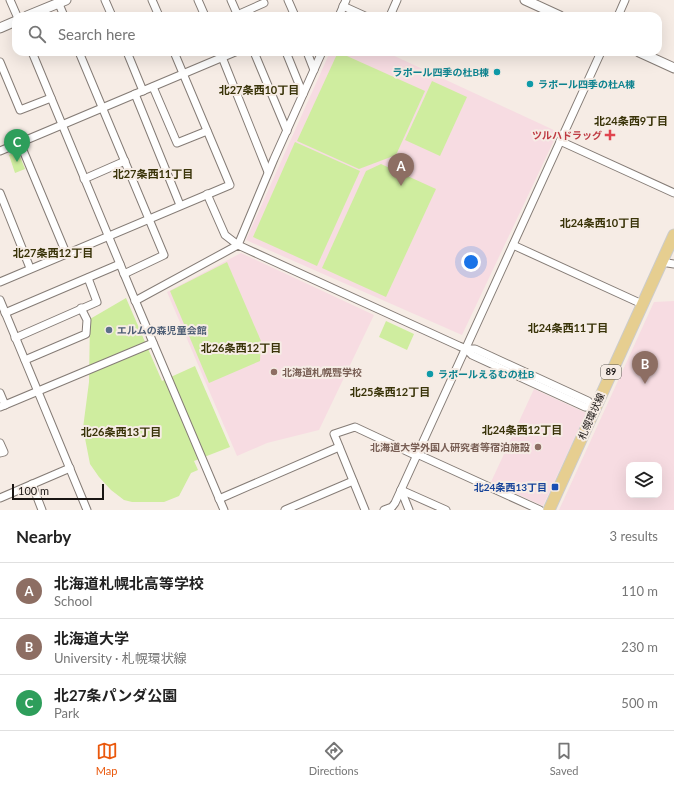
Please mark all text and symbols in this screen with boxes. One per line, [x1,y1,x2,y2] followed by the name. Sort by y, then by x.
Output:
[12,12,662,56] search box
[26,23,48,45] icon: search
[58,25,135,43] text: Search here
[392,66,489,78] place label: ラポール四季の杜B棟
[492,67,502,77] marker: ラポール四季の杜B棟
[538,78,635,90] place label: ラポール四季の杜A棟
[525,79,535,89] marker: ラポール四季の杜A棟
[219,83,299,96] district label: 北27条西10丁目
[594,114,668,127] district label: 北24条西9丁目
[4,129,30,162] pin: C
[532,129,602,141] place label: ツルハドラッグ
[605,130,615,140] marker: ツルハドラッグ
[388,153,414,186] pin: A
[113,167,193,180] district label: 北27条西11丁目
[560,216,640,229] district label: 北24条西10丁目
[13,246,93,259] district label: 北27条西12丁目
[461,252,481,272] your location
[528,321,608,334] district label: 北24条西11丁目
[117,324,207,336] place label: エルムの森児童会館
[104,325,114,335] marker: エルムの森児童会館
[201,341,281,354] district label: 北26条西12丁目
[632,351,658,384] pin: B
[601,365,621,379] road number: 89
[282,366,362,378] place label: 北海道札幌聾学校
[269,367,279,377] marker: 北海道札幌聾学校
[438,368,535,380] place label: ラポールえるむの杜B
[425,369,435,379] marker: ラポールえるむの杜B
[350,385,430,398] district label: 北25条西12丁目
[575,391,607,441] street label: 札幌環状線
[482,423,562,436] district label: 北24条西12丁目
[81,425,161,438] district label: 北26条西13丁目
[370,441,530,453] place label: 北海道大学外国人研究者等宿泊施設
[533,442,543,452] marker: 北海道大学外国人研究者等宿泊施設
[626,462,662,498] map controls
[626,462,662,498] button: layers
[474,481,547,493] place label: 北24条西13丁目
[12,482,104,501] scale bar
[550,482,560,492] marker: 北24条西13丁目
[18,484,49,497] text: 100 m
[16,526,71,547] text: Nearby
[610,528,658,544] text: 3 results
[54,574,204,592] text: 北海道札幌北高等学校
[24,583,34,599] text: A
[621,583,658,599] text: 110 m
[54,593,92,609] text: School
[54,629,129,647] text: 北海道大学
[25,639,33,655] text: B
[621,639,658,655] text: 230 m
[54,650,187,666] text: University · 札幌環状線
[54,686,177,704] text: 北27条パンダ公園
[25,695,33,711] text: C
[621,695,658,711] text: 500 m
[54,705,79,721] text: Park
[96,740,118,777] tab: Map
[309,740,358,777] tab: Directions
[550,740,578,777] tab: Saved

